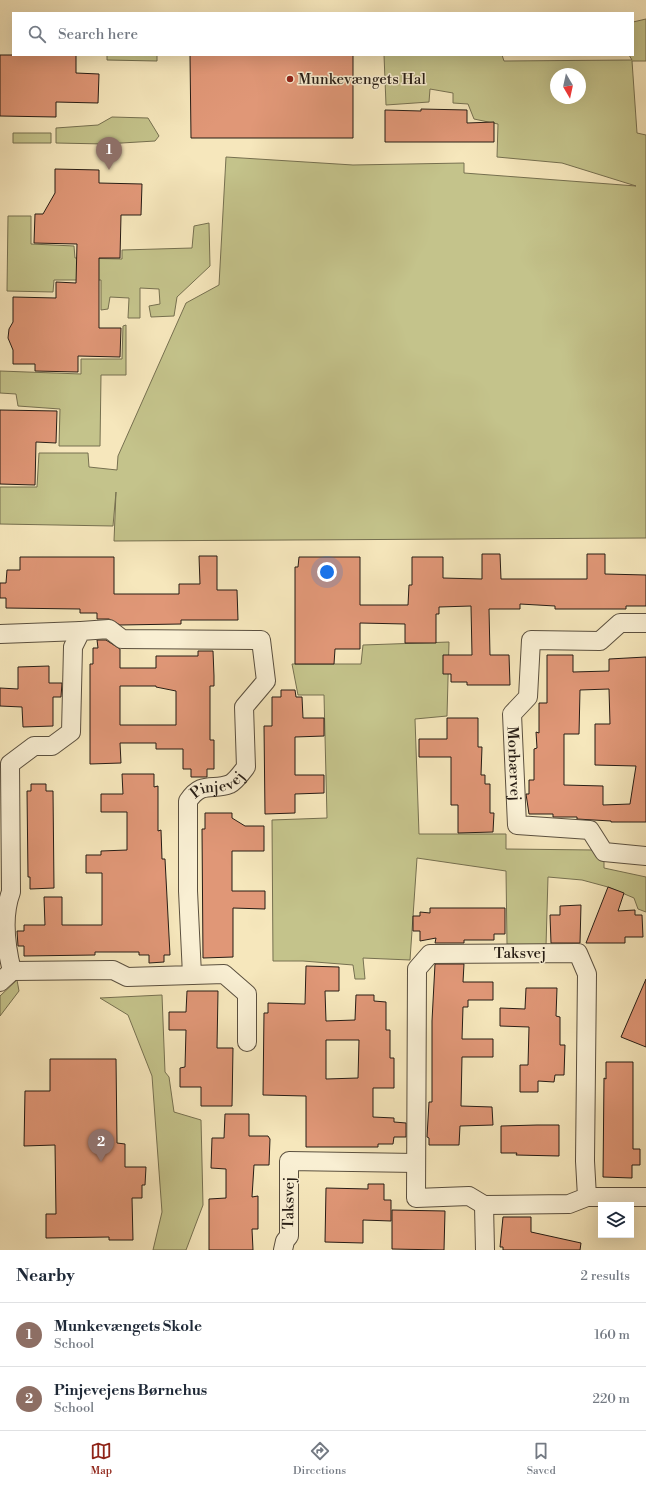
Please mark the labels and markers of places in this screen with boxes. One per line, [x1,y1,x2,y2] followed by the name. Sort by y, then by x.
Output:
[298,70,426,89] place label: Munkevængets Hal
[285,74,295,84] marker: Munkevængets Hal
[96,137,122,170] pin: 1
[88,1129,114,1162] pin: 2

